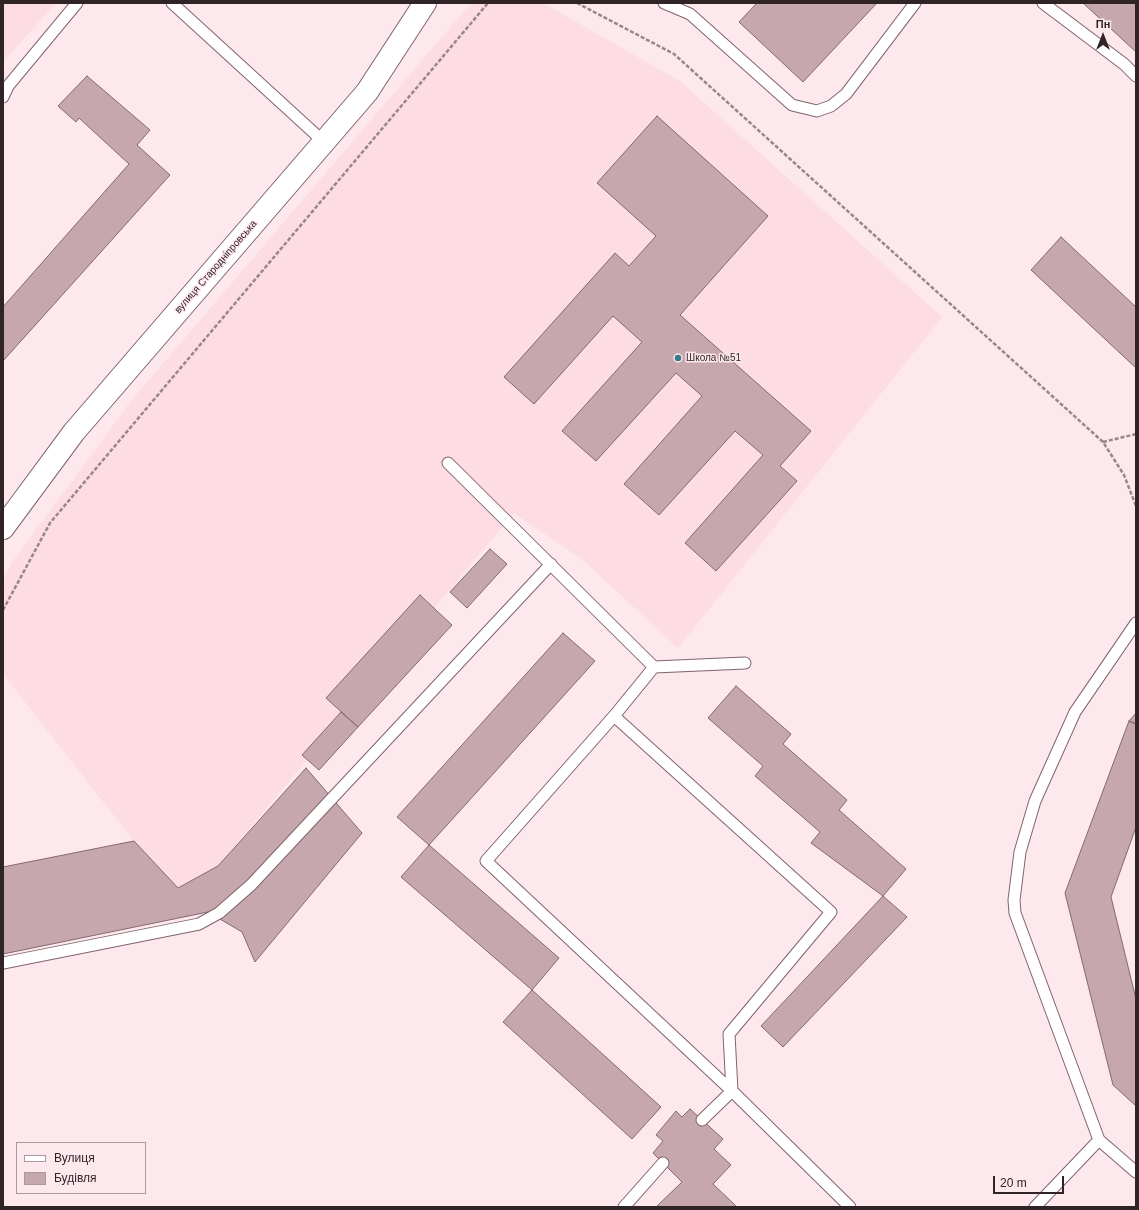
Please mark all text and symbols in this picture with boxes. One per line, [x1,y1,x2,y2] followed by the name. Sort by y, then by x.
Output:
[1083,16,1123,56] north arrow
[1096,18,1110,30] text: Пн
[172,218,260,316] street label: вулиця Стародніпровська
[686,352,741,364] place label: Школа №51
[673,353,683,363] marker: Школа №51
[16,1142,146,1194] legend
[54,1151,95,1165] text: Вулиця
[995,1168,1066,1194] scale bar
[54,1171,96,1185] text: Будівля
[1000,1176,1027,1190] text: 20 m

